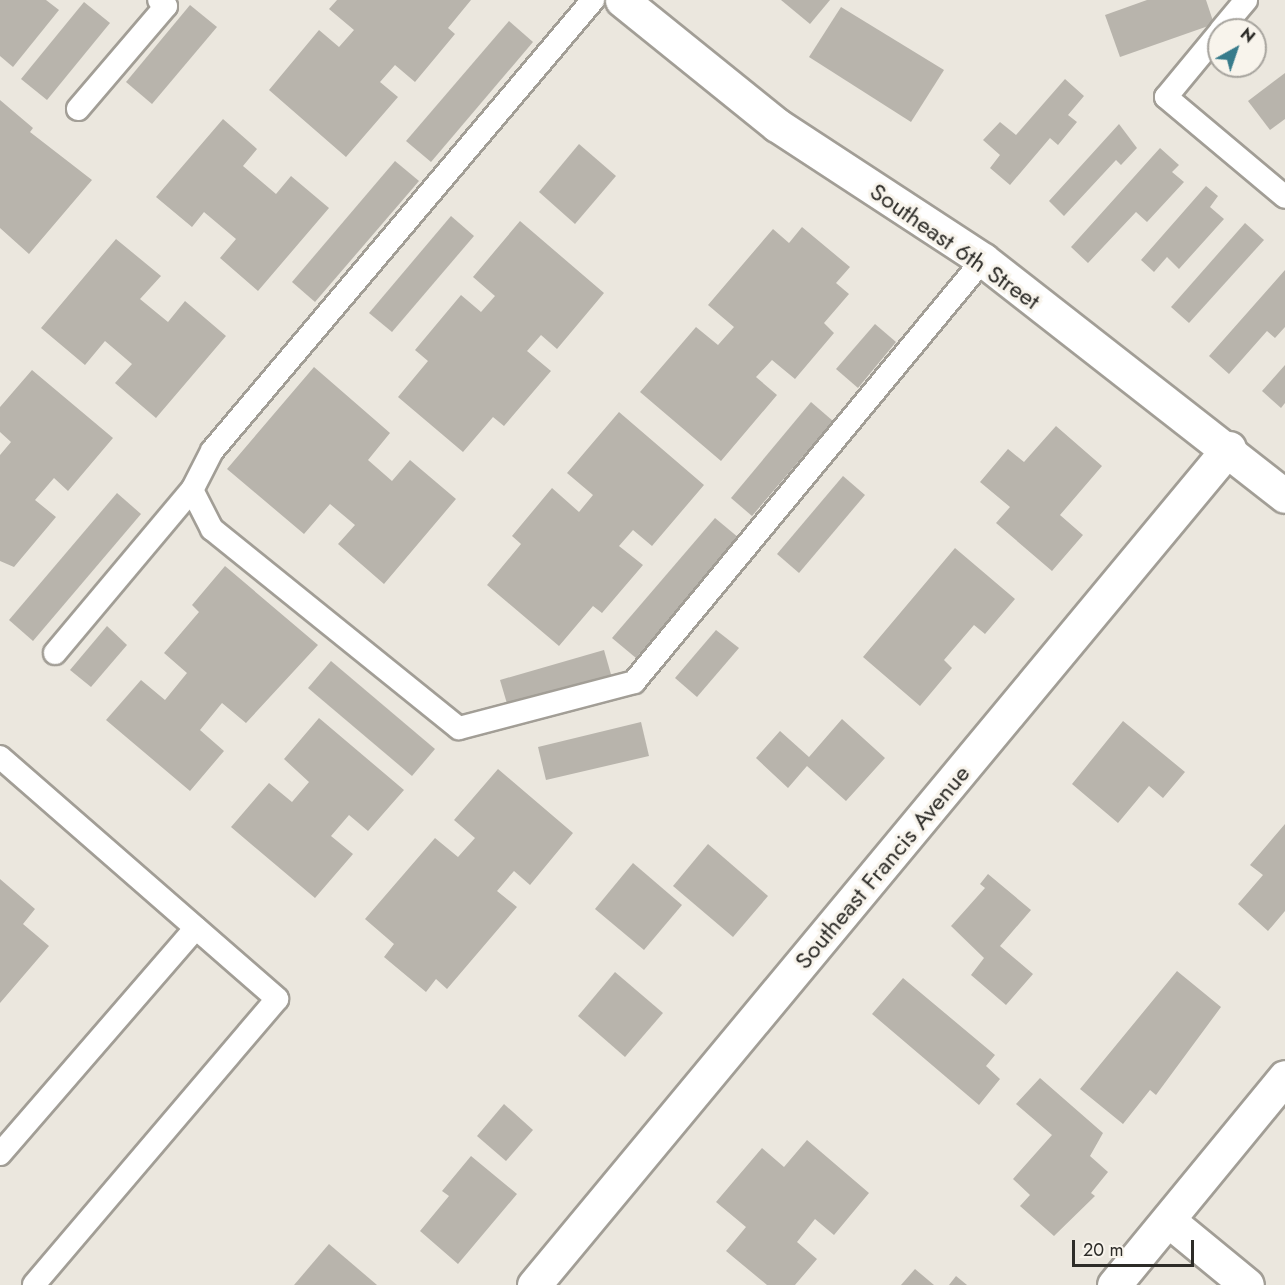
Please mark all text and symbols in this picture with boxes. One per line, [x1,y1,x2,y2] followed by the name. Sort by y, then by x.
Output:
[1207,18,1267,78] north arrow
[1235,22,1260,48] text: N
[865,177,1045,315] street label: Southeast 6th Street
[788,759,976,975] street label: Southeast Francis Avenue
[1075,1228,1196,1266] scale bar
[1083,1237,1123,1263] text: 20 m

